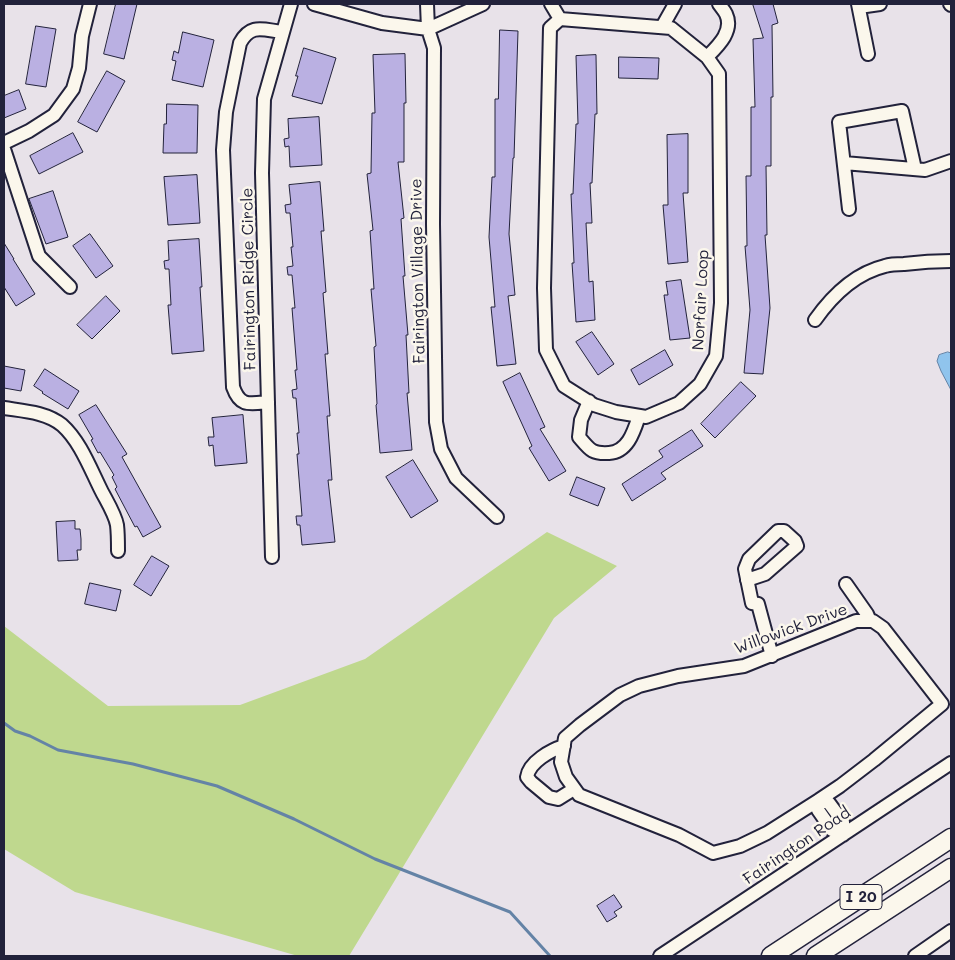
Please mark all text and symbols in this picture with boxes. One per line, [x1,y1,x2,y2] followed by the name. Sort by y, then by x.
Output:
[407,178,429,364] street label: Fairington Village Drive
[238,188,260,370] street label: Fairington Ridge Circle
[689,249,713,351] street label: Norfair Loop
[732,600,850,658] street label: Willowick Drive
[740,803,854,889] street label: Fairington Road
[840,884,882,910] road number: I 20

